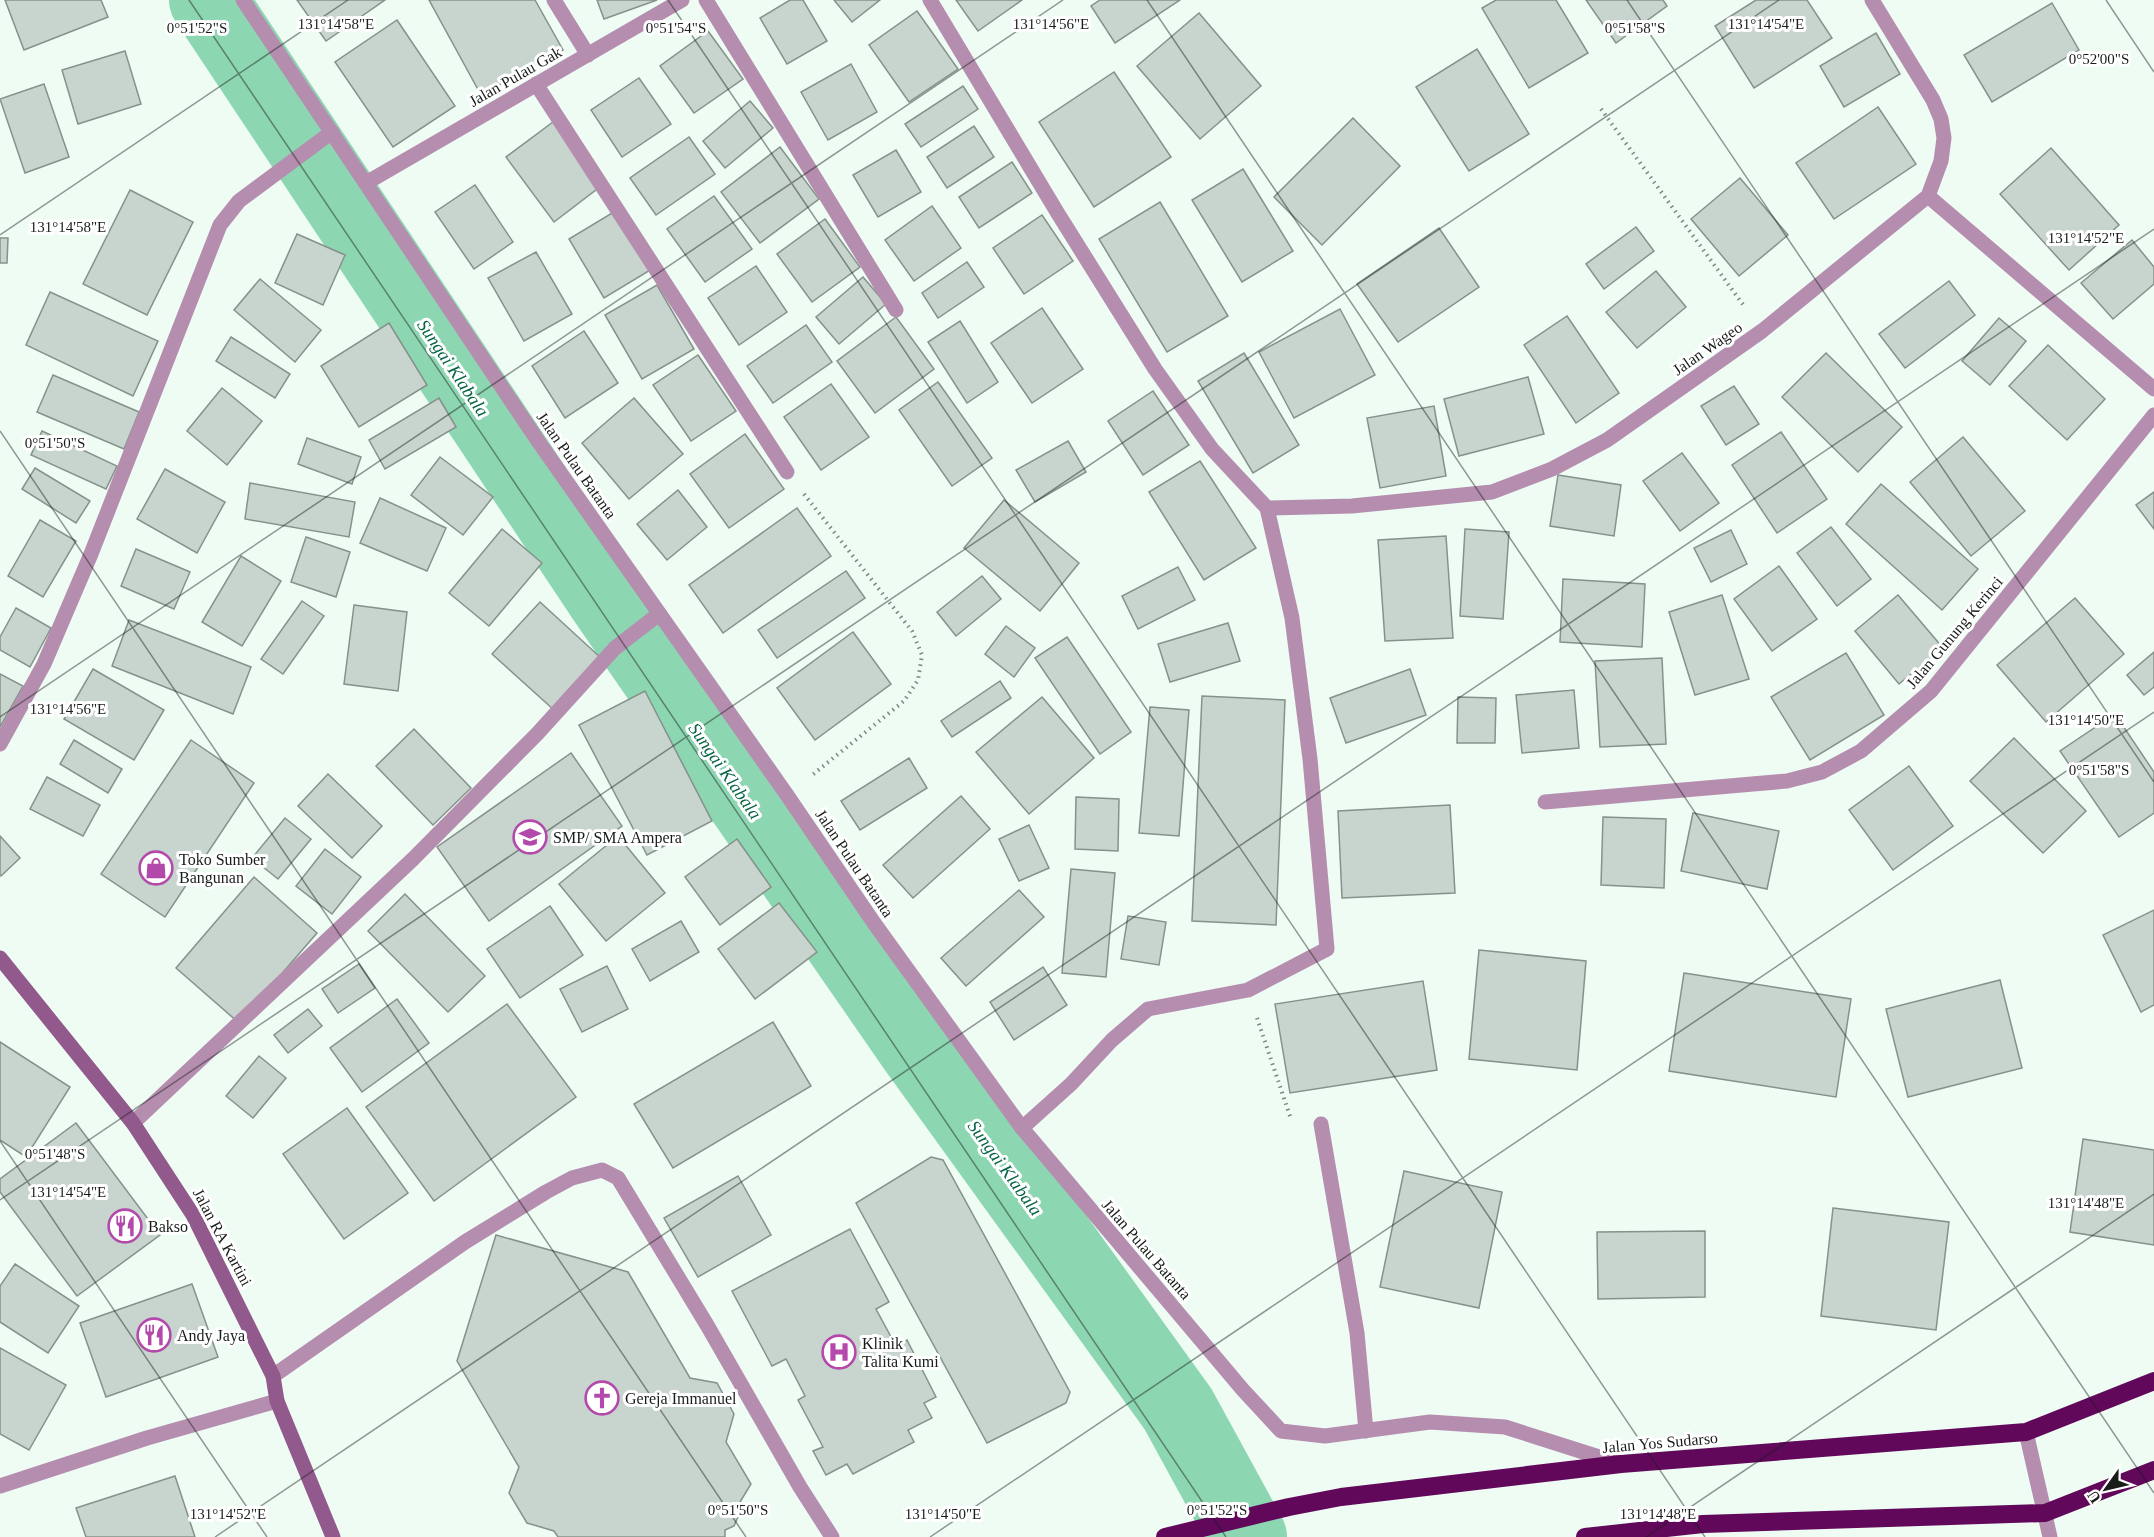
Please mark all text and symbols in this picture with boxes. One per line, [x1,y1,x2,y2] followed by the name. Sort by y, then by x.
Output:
[298,16,374,32] text: 131°14'58"E
[1013,16,1089,32] text: 131°14'56"E
[1728,16,1804,32] text: 131°14'54"E
[167,20,227,36] text: 0°51'52"S
[646,20,706,36] text: 0°51'54"S
[1605,20,1665,36] text: 0°51'58"S
[466,43,565,110] street label: Jalan Pulau Gak
[2069,51,2129,67] text: 0°52'00"S
[30,219,106,235] text: 131°14'58"E
[2048,230,2124,246] text: 131°14'52"E
[413,316,493,420] water label: Sungai Klabala
[1669,318,1746,379] street label: Jalan Wageo
[533,409,620,522] street label: Jalan Pulau Batanta
[25,435,85,451] text: 0°51'50"S
[1903,573,2007,692] street label: Jalan Gunung Kerinci
[30,701,106,717] text: 131°14'56"E
[2048,712,2124,728] text: 131°14'50"E
[685,719,765,823] water label: Sungai Klabala
[2069,762,2129,778] text: 0°51'58"S
[812,806,897,920] street label: Jalan Pulau Batanta
[512,819,548,855] school or university icon: SMP/ SMA Ampera
[553,829,682,847] place label: SMP/ SMA Ampera
[138,850,174,886] shop icon: Toko Sumber Bangunan
[179,851,266,887] place label: Toko Sumber Bangunan
[964,1117,1046,1219] water label: Sungai Klabala
[25,1146,85,1162] text: 0°51'48"S
[30,1184,106,1200] text: 131°14'54"E
[190,1186,256,1289] street label: Jalan RA Kartini
[2048,1195,2124,1211] text: 131°14'48"E
[1099,1196,1194,1303] street label: Jalan Pulau Batanta
[107,1208,143,1244] restaurant icon: Bakso
[148,1218,188,1235] place label: Bakso
[136,1317,172,1353] restaurant icon: Andy Jaya
[177,1327,245,1345] place label: Andy Jaya
[821,1334,857,1370] hospital icon: Klinik Talita Kumi
[862,1335,939,1370] place label: Klinik Talita Kumi
[584,1380,620,1416] church icon: Gereja Immanuel
[625,1390,737,1408] place label: Gereja Immanuel
[1602,1429,1719,1456] street label: Jalan Yos Sudarso
[2076,1459,2136,1519] north arrow
[2083,1487,2104,1507] text: U
[708,1502,768,1518] text: 0°51'50"S
[1187,1502,1247,1518] text: 0°51'52"S
[190,1506,266,1522] text: 131°14'52"E
[905,1506,981,1522] text: 131°14'50"E
[1620,1506,1696,1522] text: 131°14'48"E

